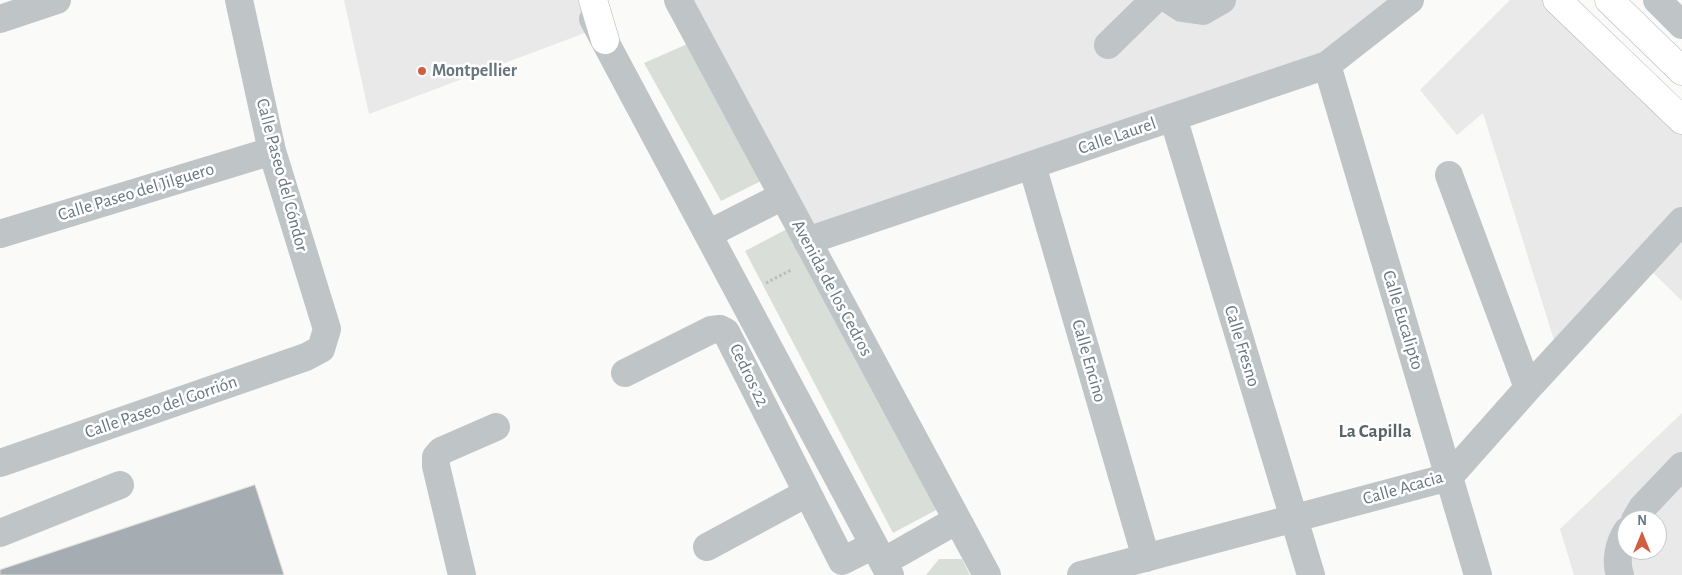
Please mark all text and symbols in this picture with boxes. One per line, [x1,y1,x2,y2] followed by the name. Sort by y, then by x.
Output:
[432,60,517,82] place label: Montpellier
[416,65,428,77] marker: Montpellier
[251,96,313,254] street label: Calle Paseo del Cóndor
[1075,113,1159,159] street label: Calle Laurel
[55,158,217,226] street label: Calle Paseo del Jilguero
[787,216,877,360] street label: Avenida de los Cedros
[1378,268,1428,372] street label: Calle Eucalipto
[1219,303,1265,389] street label: Calle Fresno
[1067,317,1111,405] street label: Calle Encino
[725,340,773,410] street label: Cedros 22
[82,371,240,443] street label: Calle Paseo del Gorrión
[1338,420,1412,442] district label: La Capilla
[1360,466,1446,510] street label: Calle Acacia
[1617,510,1667,560] north arrow
[1637,514,1647,528] text: N

